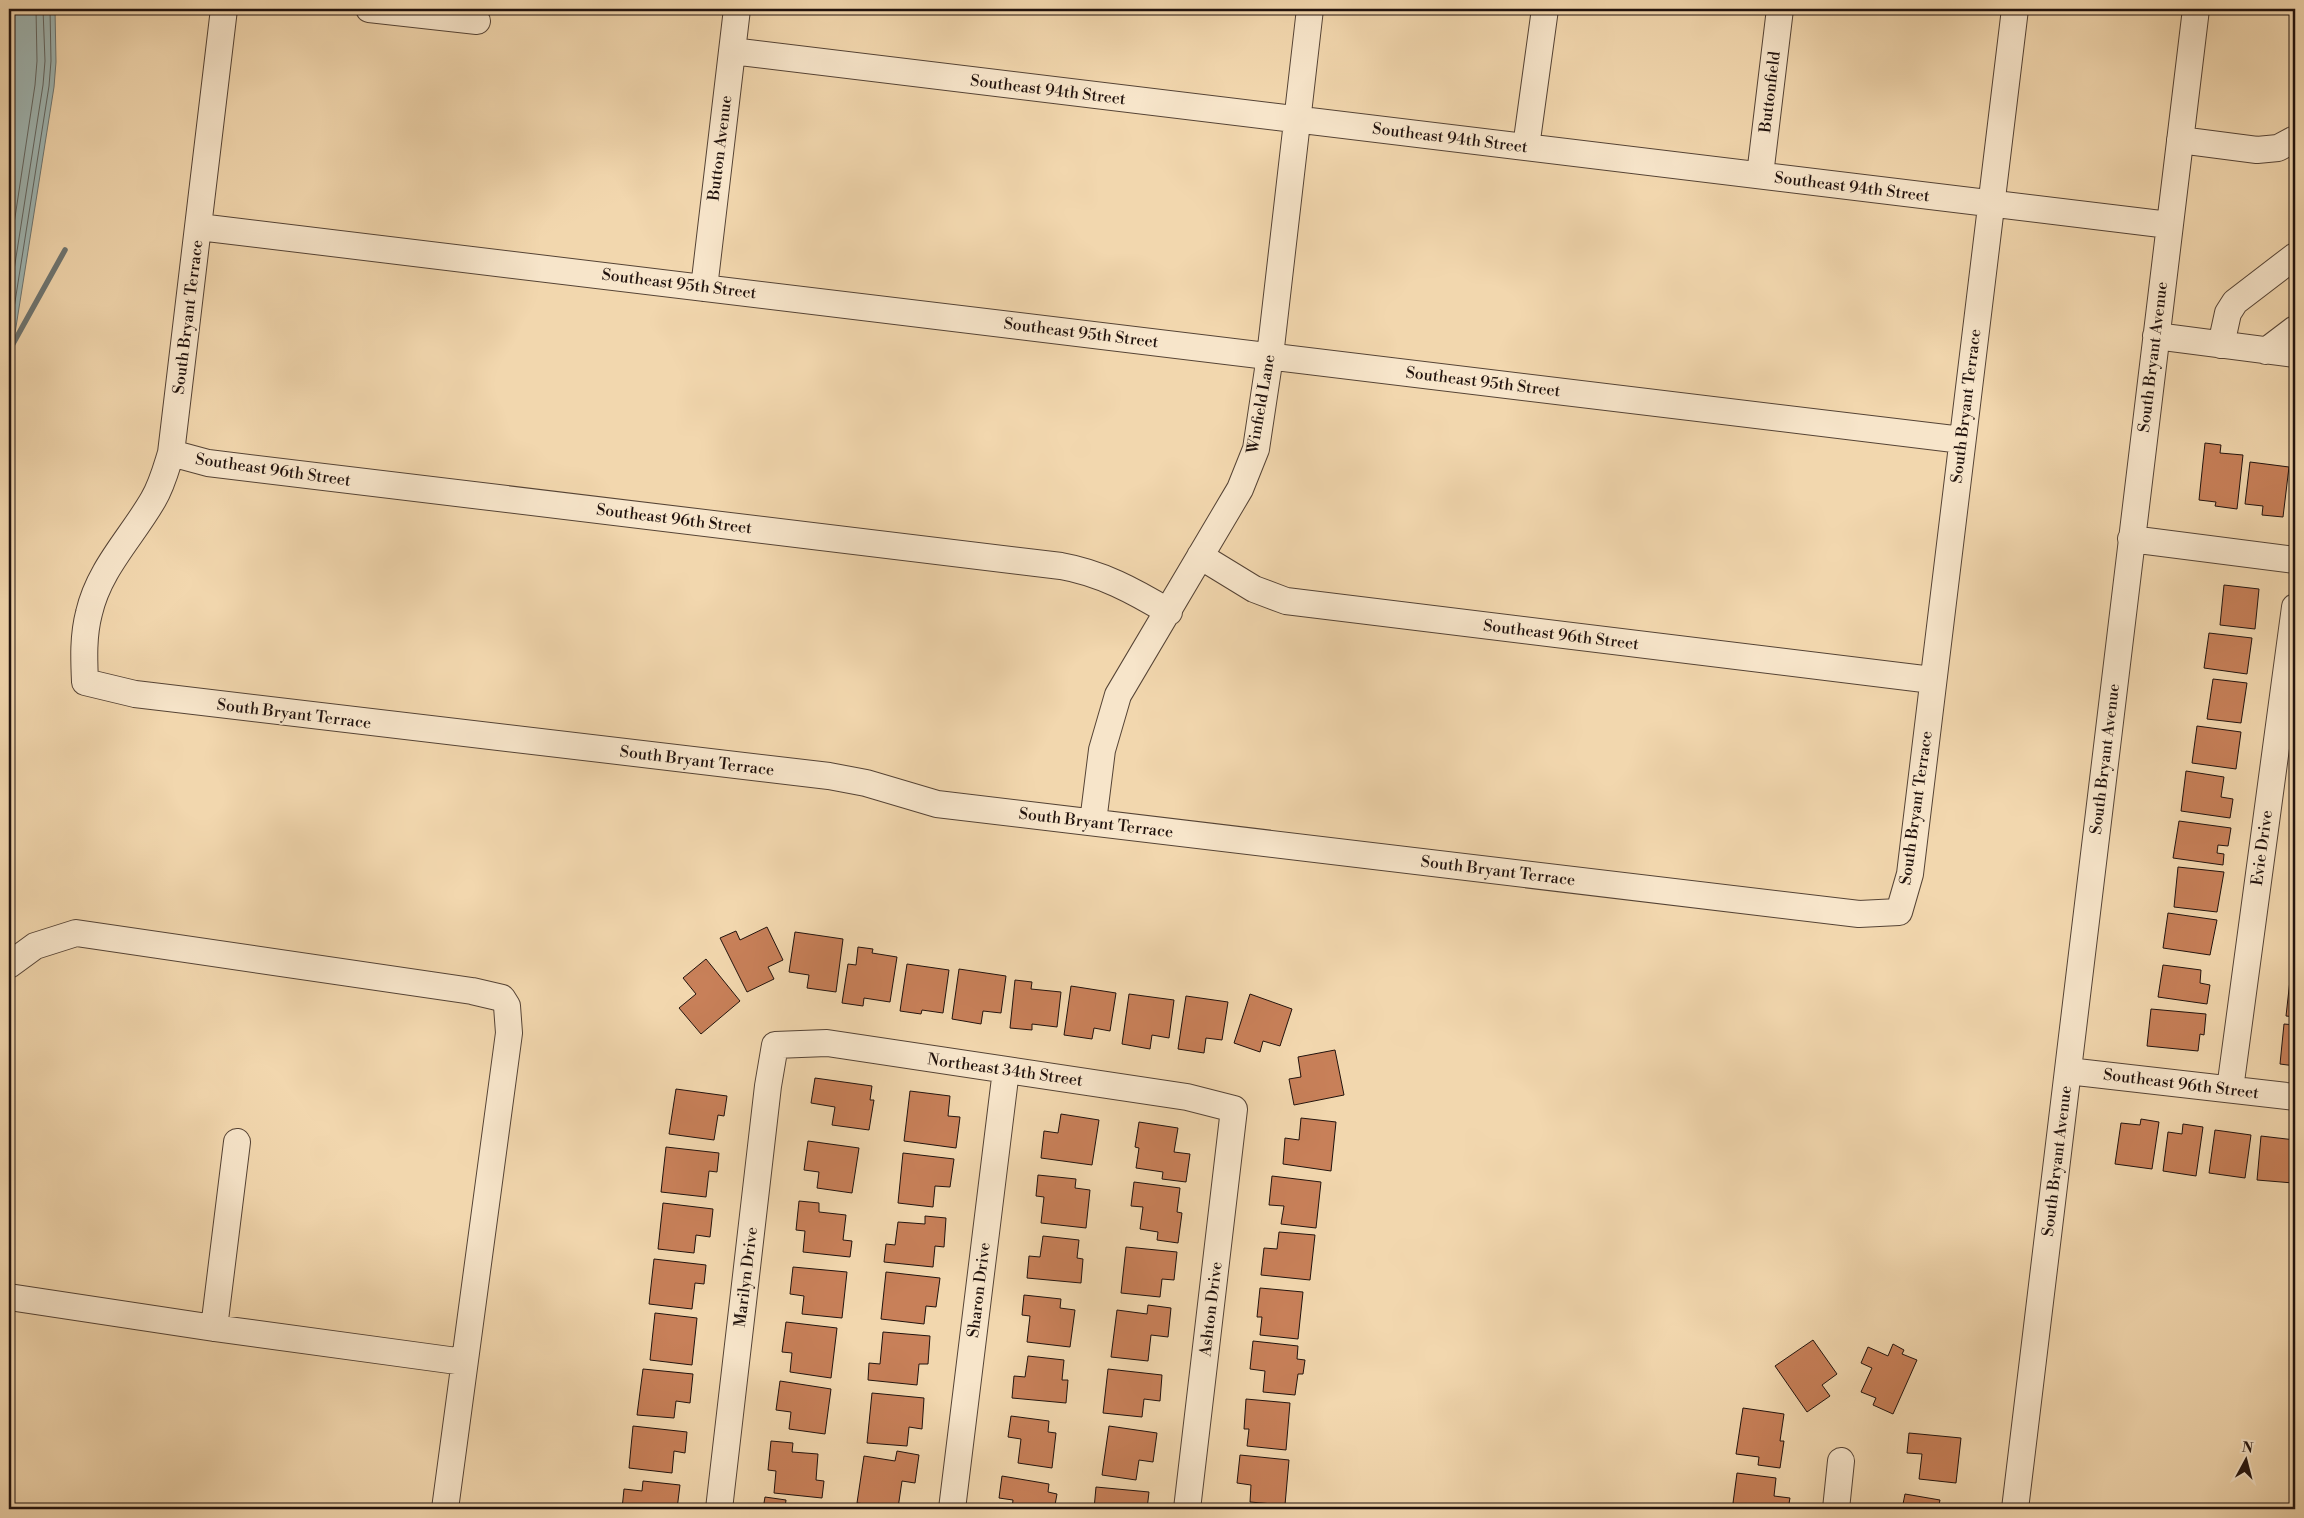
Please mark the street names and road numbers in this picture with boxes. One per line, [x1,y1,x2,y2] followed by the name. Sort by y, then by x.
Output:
[1755,50,1785,135] street label: Buttonfield
[969,71,1127,109] street label: Southeast 94th Street
[703,94,736,203] street label: Button Avenue
[1371,119,1529,157] street label: Southeast 94th Street
[1773,168,1931,206] street label: Southeast 94th Street
[169,239,207,395] street label: South Bryant Terrace
[601,265,758,303] street label: Southeast 95th Street
[2134,280,2172,434] street label: South Bryant Avenue
[1003,314,1160,352] street label: Southeast 95th Street
[1947,328,1985,484] street label: South Bryant Terrace
[1242,353,1280,456] street label: Winfield Lane
[1405,363,1562,401] street label: Southeast 95th Street
[194,449,352,491] street label: Southeast 96th Street
[595,500,753,539] street label: Southeast 96th Street
[1482,616,1640,655] street label: Southeast 96th Street
[2086,682,2124,836] street label: South Bryant Avenue
[216,695,372,733] street label: South Bryant Terrace
[1895,730,1937,886] street label: South Bryant Terrace
[619,742,775,780] street label: South Bryant Terrace
[1018,804,1174,842] street label: South Bryant Terrace
[2247,809,2277,887] street label: Evie Drive
[1420,852,1576,890] street label: South Bryant Terrace
[926,1049,1084,1091] street label: Northeast 34th Street
[2102,1065,2260,1104] street label: Southeast 96th Street
[2038,1084,2076,1238] street label: South Bryant Avenue
[730,1226,762,1328] street label: Marilyn Drive
[963,1241,995,1339] street label: Sharon Drive
[1195,1260,1227,1359] street label: Ashton Drive

